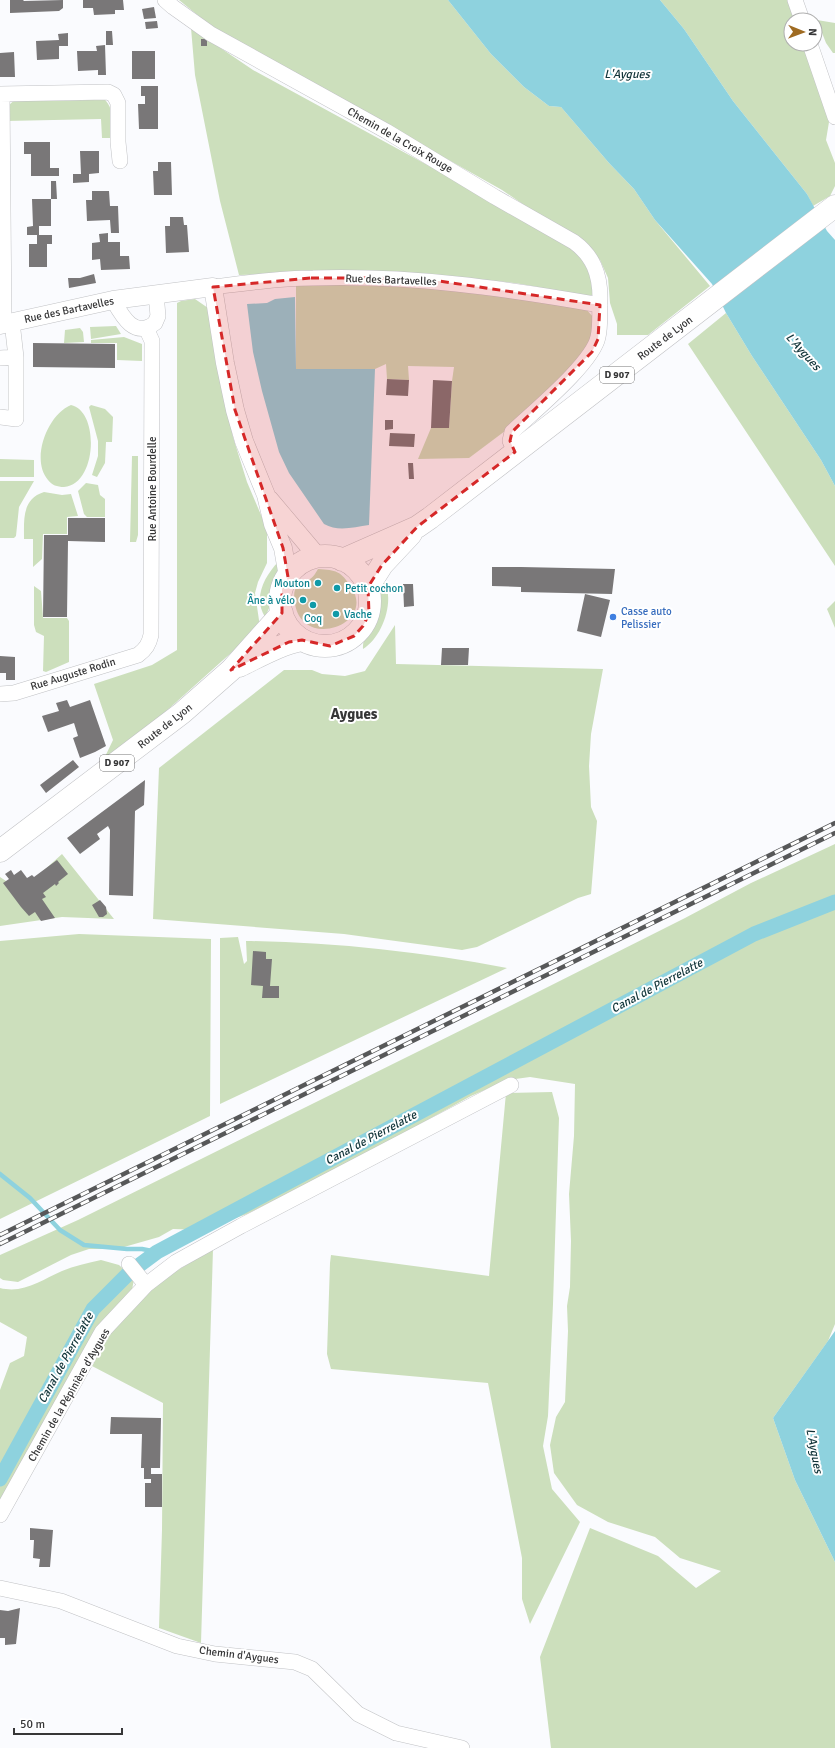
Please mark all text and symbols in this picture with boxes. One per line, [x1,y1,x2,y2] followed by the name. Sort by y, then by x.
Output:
[783,12,823,52] north arrow
[806,28,819,36] text: N
[604,67,651,82] water label: L'Aygues
[345,105,455,175] street label: Chemin de la Croix Rouge
[345,272,437,288] street label: Rue des Bartavelles
[23,294,115,326] street label: Rue des Bartavelles
[635,313,695,363] street label: Route de Lyon
[782,330,825,375] water label: L'Aygues
[600,367,634,383] road number: D 907
[146,437,159,541] street label: Rue Antoine Bourdelle
[274,577,310,590] place label: Mouton
[313,578,323,588] marker: Mouton
[345,582,403,595] place label: Petit cochon
[332,583,342,593] marker: Petit cochon
[247,593,295,607] place label: Âne à vélo
[298,595,308,605] marker: Âne à vélo
[308,600,318,610] marker: Coq
[621,605,672,631] place label: Casse auto Pelissier
[344,608,372,621] place label: Vache
[331,609,341,619] marker: Vache
[304,612,322,625] place label: Coq
[608,612,618,622] marker: Casse auto Pelissier
[29,655,117,693] street label: Rue Auguste Rodin
[135,701,195,751] street label: Route de Lyon
[331,705,378,723] district label: Aygues
[100,755,134,771] road number: D 907
[609,955,706,1016] water label: Canal de Pierrelatte
[323,1107,420,1168] water label: Canal de Pierrelatte
[35,1309,98,1406] water label: Canal de Pierrelatte
[25,1326,113,1464] street label: Chemin de la Pépinière d'Aygues
[802,1427,826,1476] water label: L'Aygues
[198,1644,280,1666] street label: Chemin d'Aygues
[14,1710,122,1736] scale bar
[20,1717,45,1732] text: 50 m

